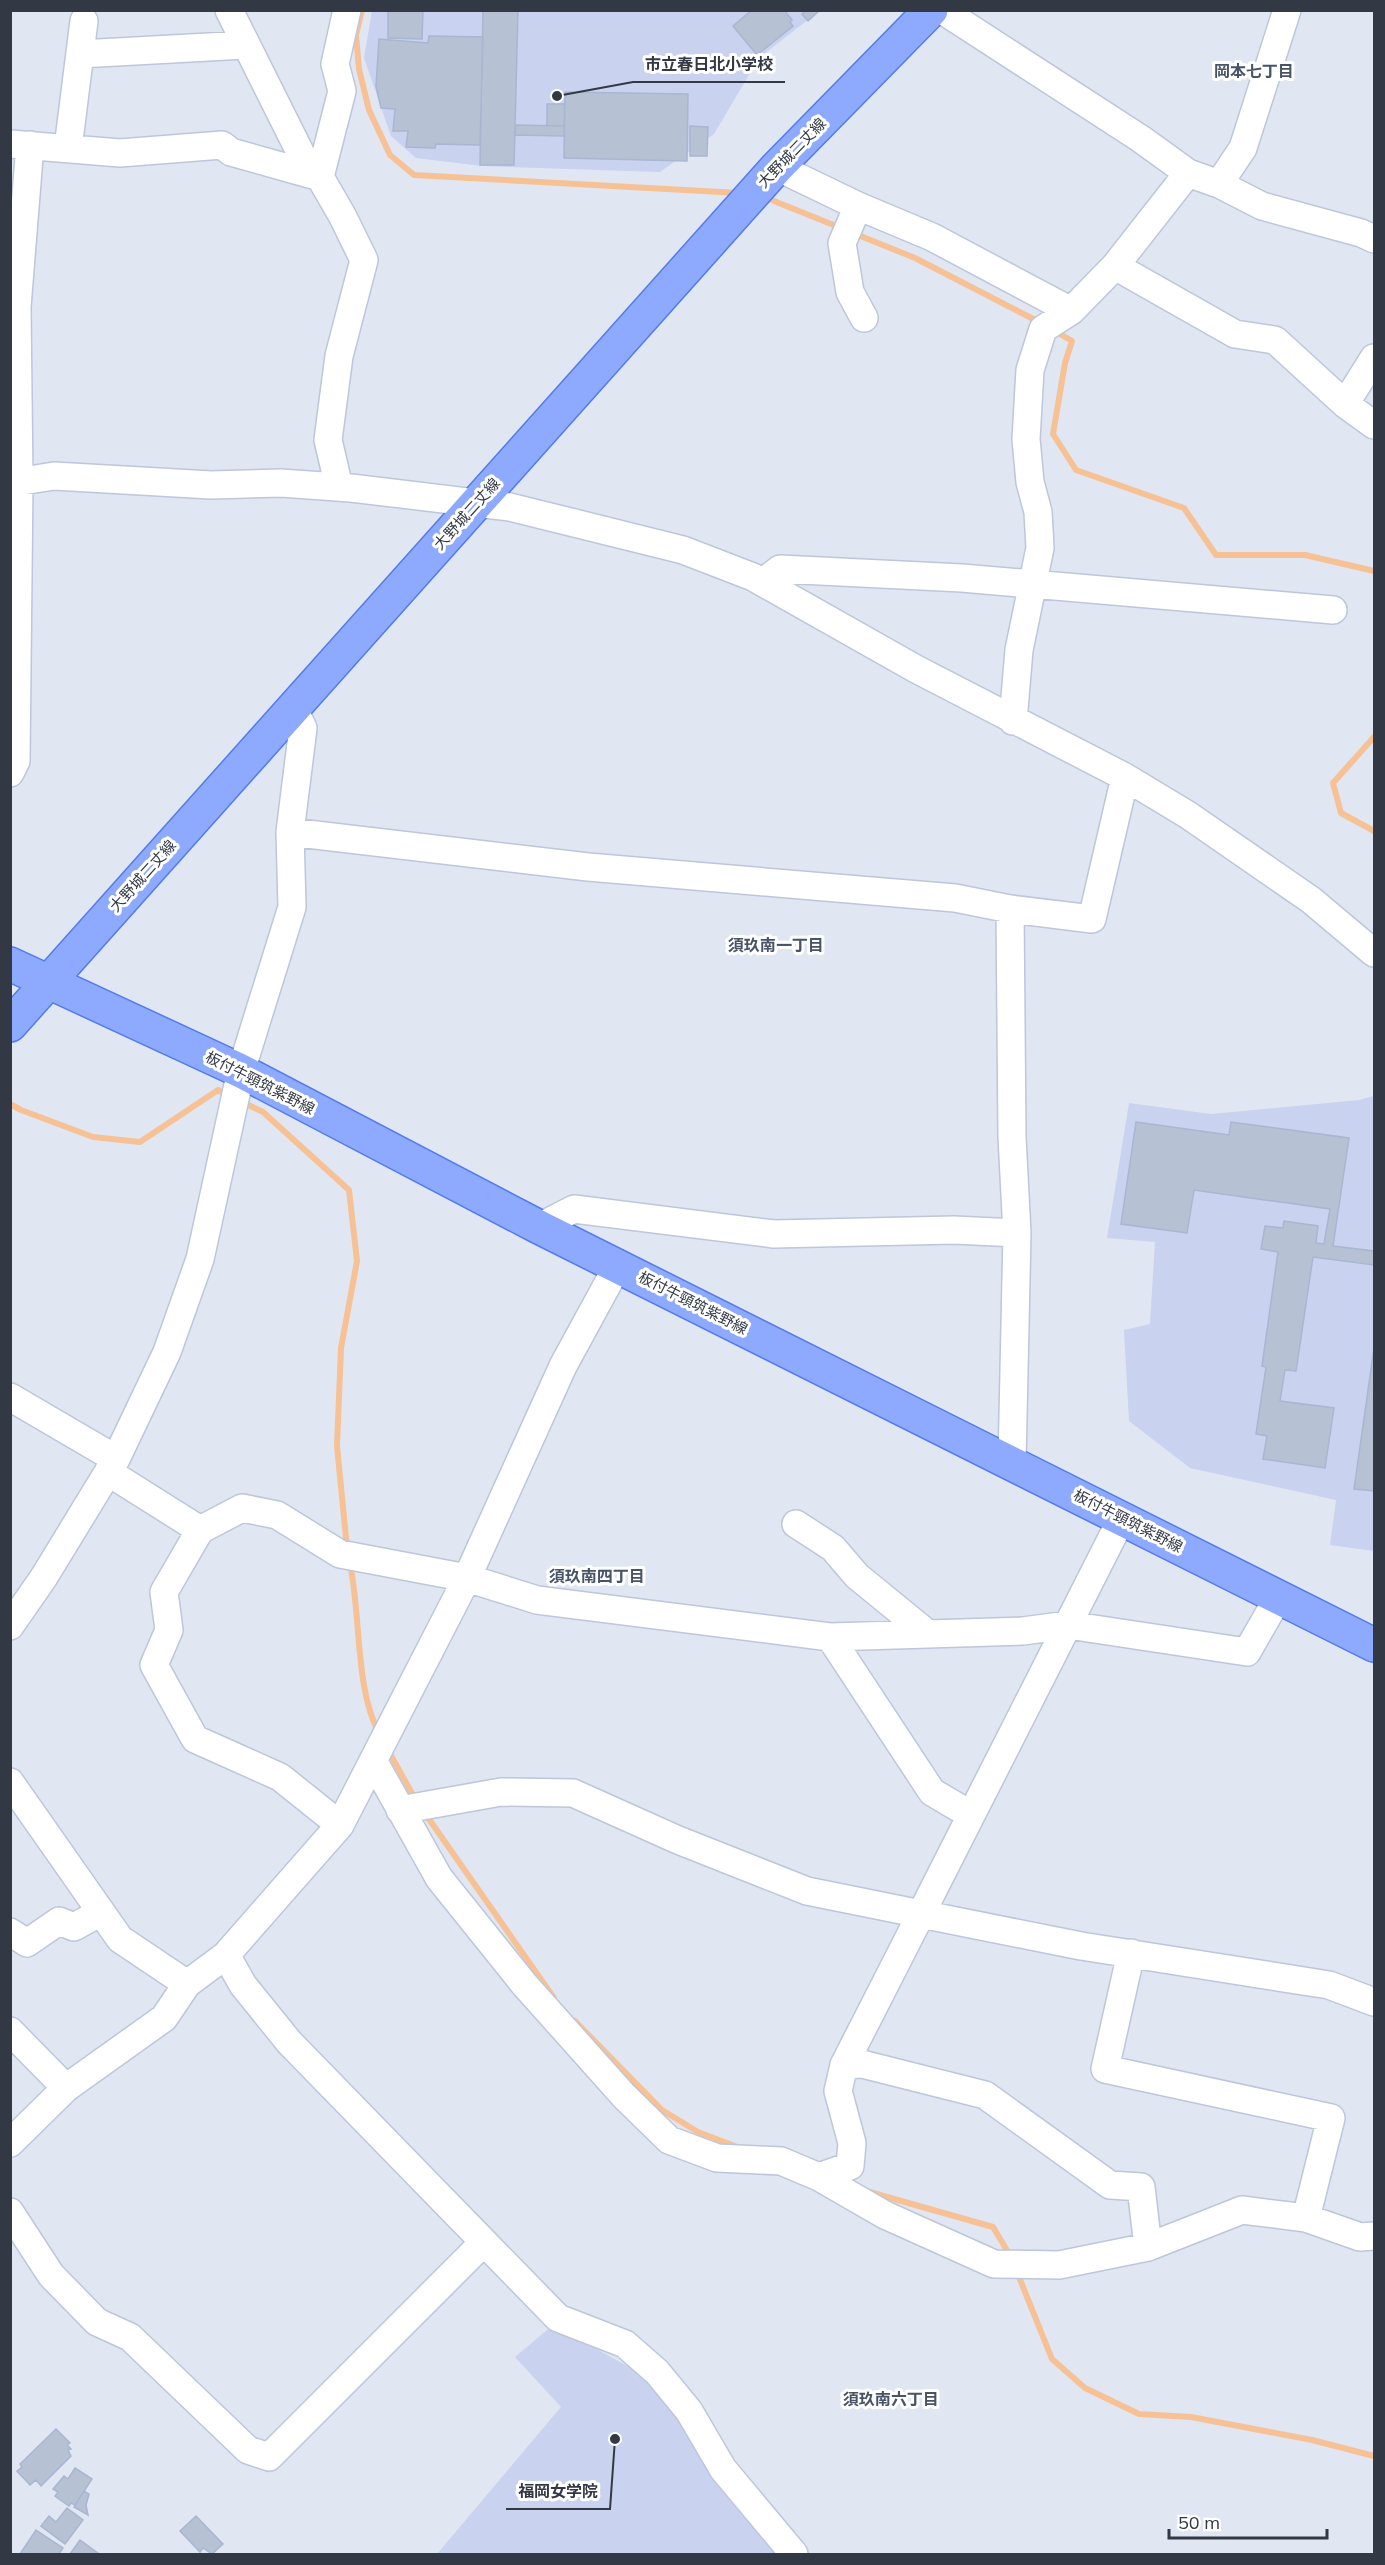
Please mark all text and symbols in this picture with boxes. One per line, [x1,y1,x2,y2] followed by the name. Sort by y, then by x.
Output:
[633,48,785,82] callout: 市立春日北小学校
[645,54,773,74] text: 市立春日北小学校
[1214,61,1294,81] district label: 岡本七丁目
[754,114,830,192] street label: 大野城二丈線
[429,474,504,553] street label: 大野城二丈線
[105,836,180,915] street label: 大野城二丈線
[728,935,824,955] district label: 須玖南一丁目
[202,1047,318,1118] street label: 板付牛頸筑紫野線
[635,1267,751,1338] street label: 板付牛頸筑紫野線
[1070,1485,1186,1556] street label: 板付牛頸筑紫野線
[549,1566,645,1586] district label: 須玖南四丁目
[843,2389,939,2409] district label: 須玖南六丁目
[506,2475,610,2509] callout: 福岡女学院
[518,2481,598,2501] text: 福岡女学院
[1169,2502,1326,2540] scale bar
[1178,2511,1220,2534] text: 50 m

